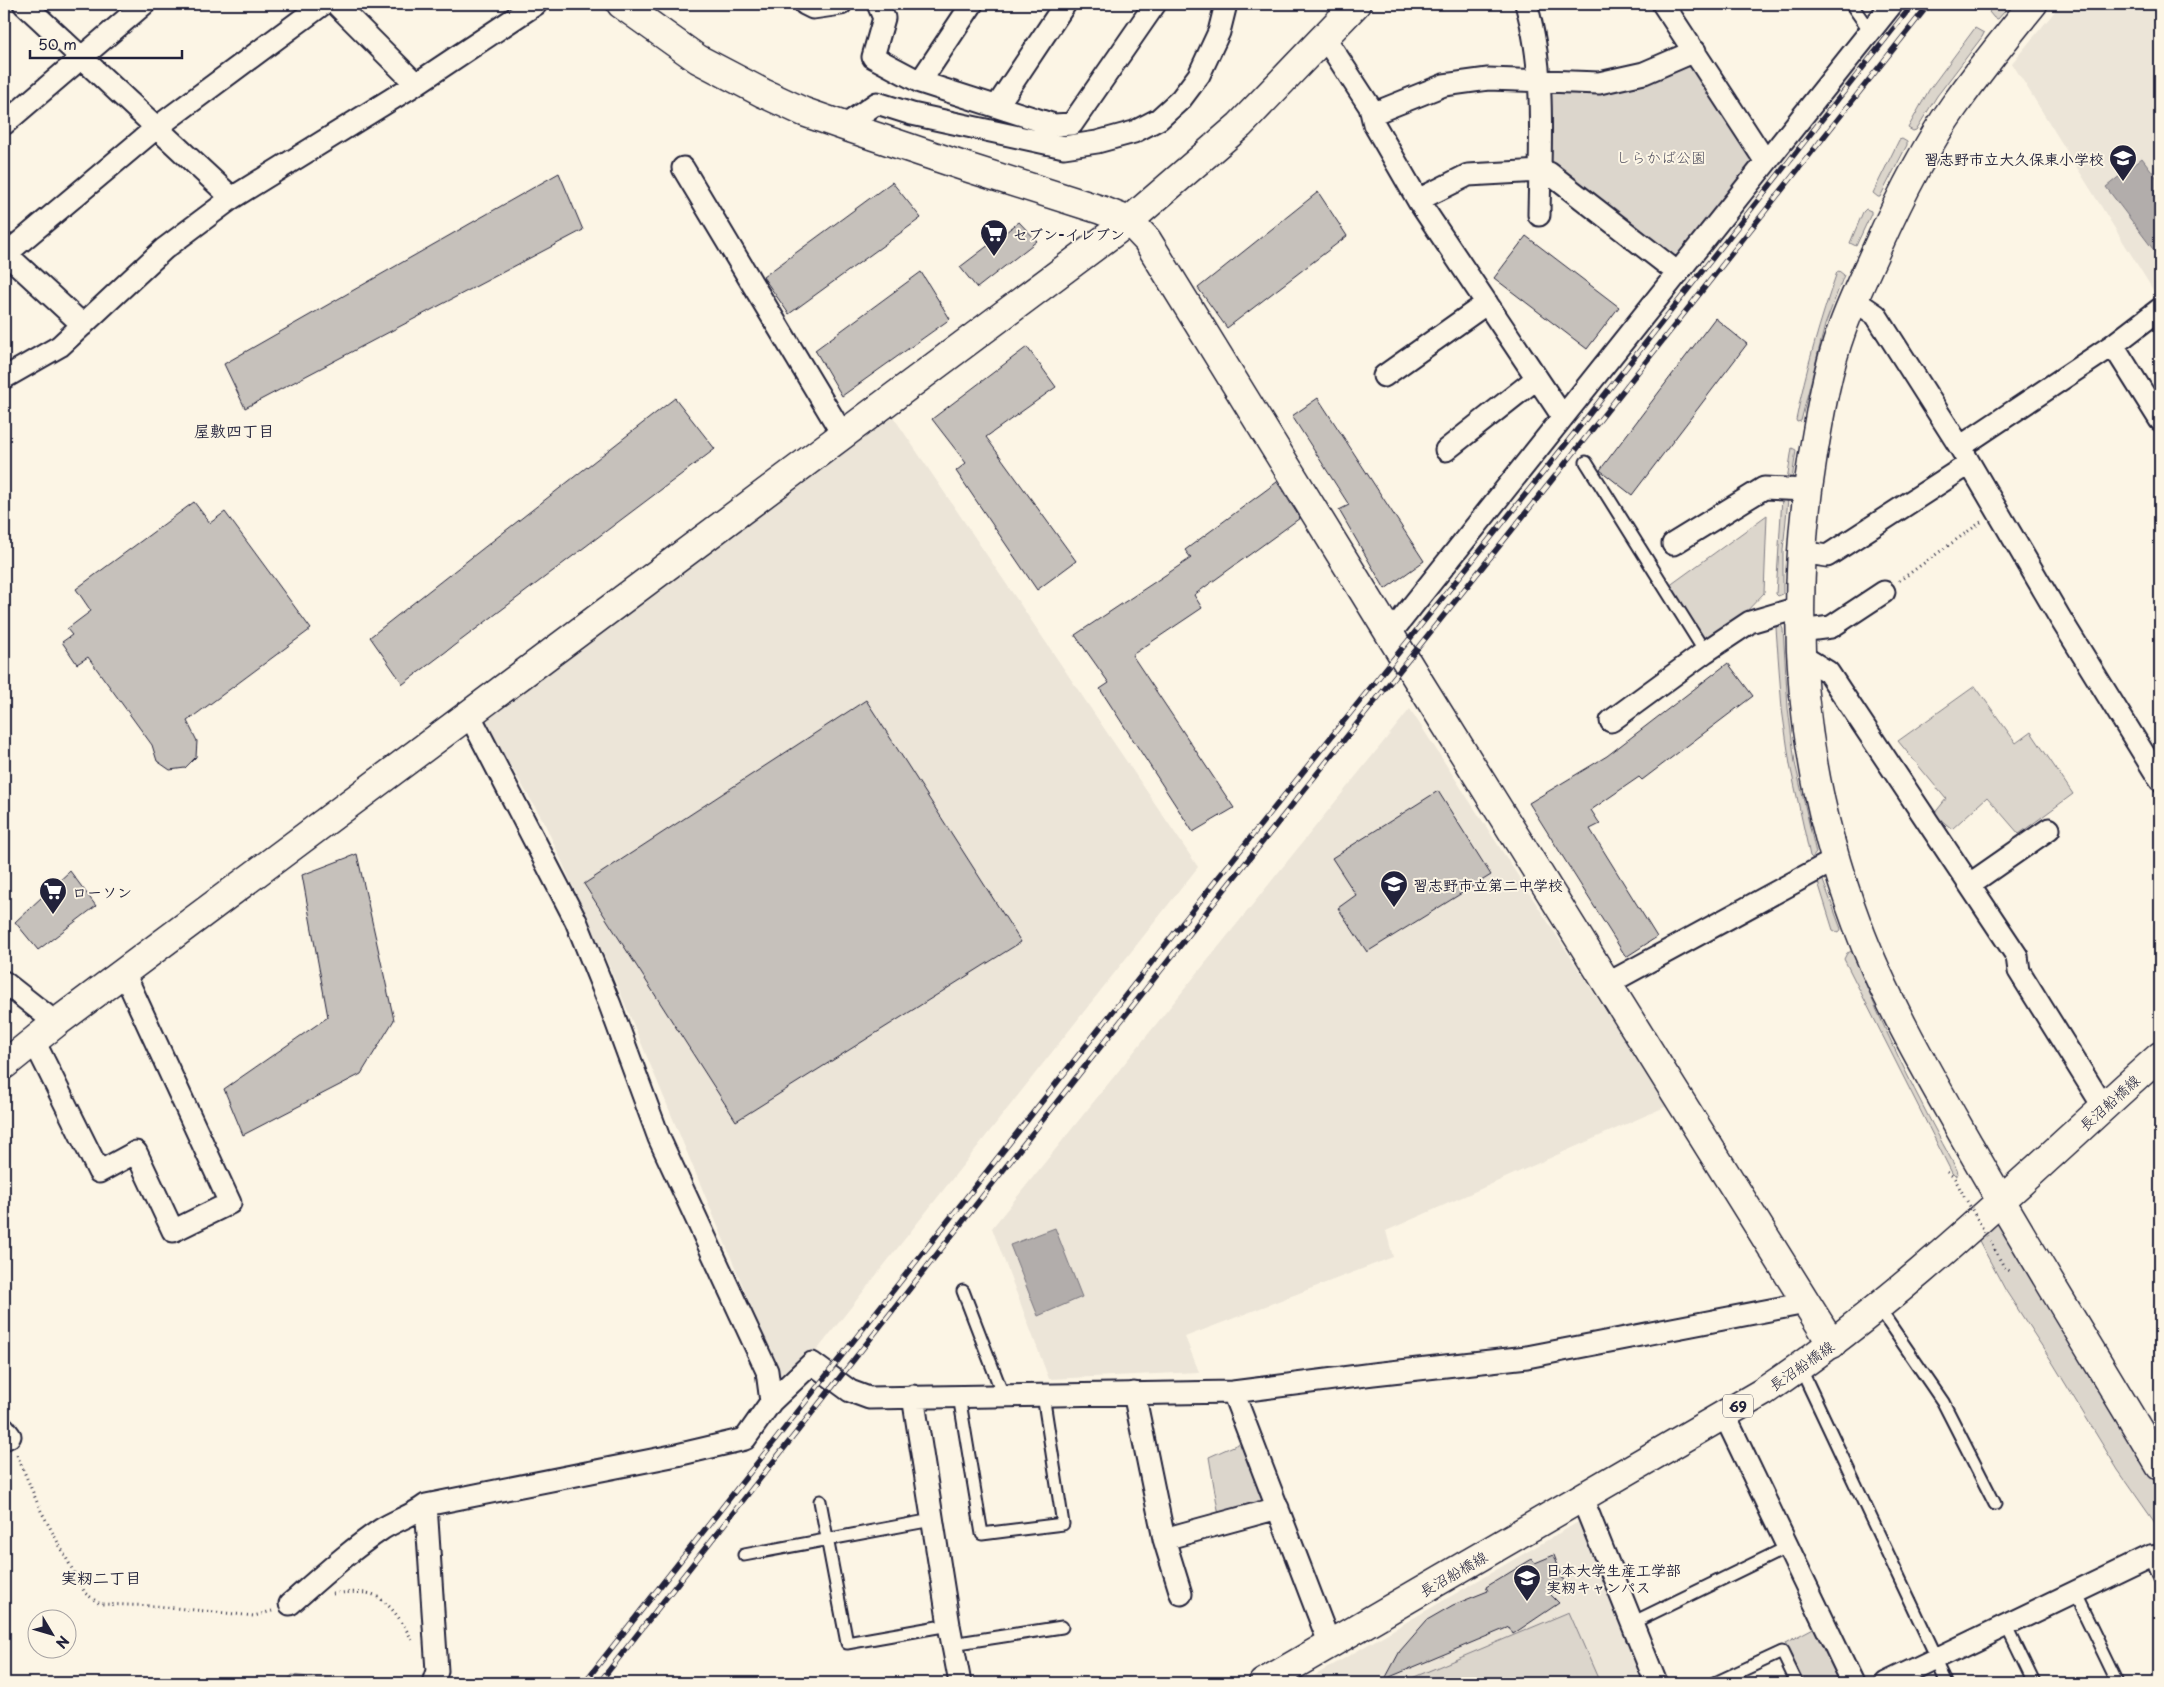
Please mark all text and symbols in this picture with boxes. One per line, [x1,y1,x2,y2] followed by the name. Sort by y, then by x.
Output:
[30,28,182,60] scale bar
[38,32,77,55] text: 50 m
[2108,143,2138,182] school or university icon: 習志野市立大久保東小学校
[1616,145,1706,168] park label: しらかば公園
[1924,147,2104,170] place label: 習志野市立大久保東小学校
[979,218,1009,257] supermarket icon: セブン-イレブン
[1013,222,1125,245] place label: セブン-イレブン
[194,418,274,442] district label: 屋敷四丁目
[1379,869,1409,908] school or university icon: 習志野市立第二中学校
[1413,873,1563,896] place label: 習志野市立第二中学校
[38,876,68,915] supermarket icon: ローソン
[72,880,132,903] place label: ローソン
[2073,1068,2145,1136] street label: 長沼船橋線
[1764,1334,1838,1396] street label: 長沼船橋線
[1723,1394,1753,1418] road number: 69
[1415,1544,1491,1602] street label: 長沼船橋線
[1546,1558,1681,1598] place label: 日本大学生産工学部 実籾キャンパス
[1512,1563,1542,1602] school or university icon: 日本大学生産工学部 実籾キャンパス
[61,1565,141,1589] district label: 実籾二丁目
[28,1610,78,1660] north arrow
[51,1631,74,1653] text: N

